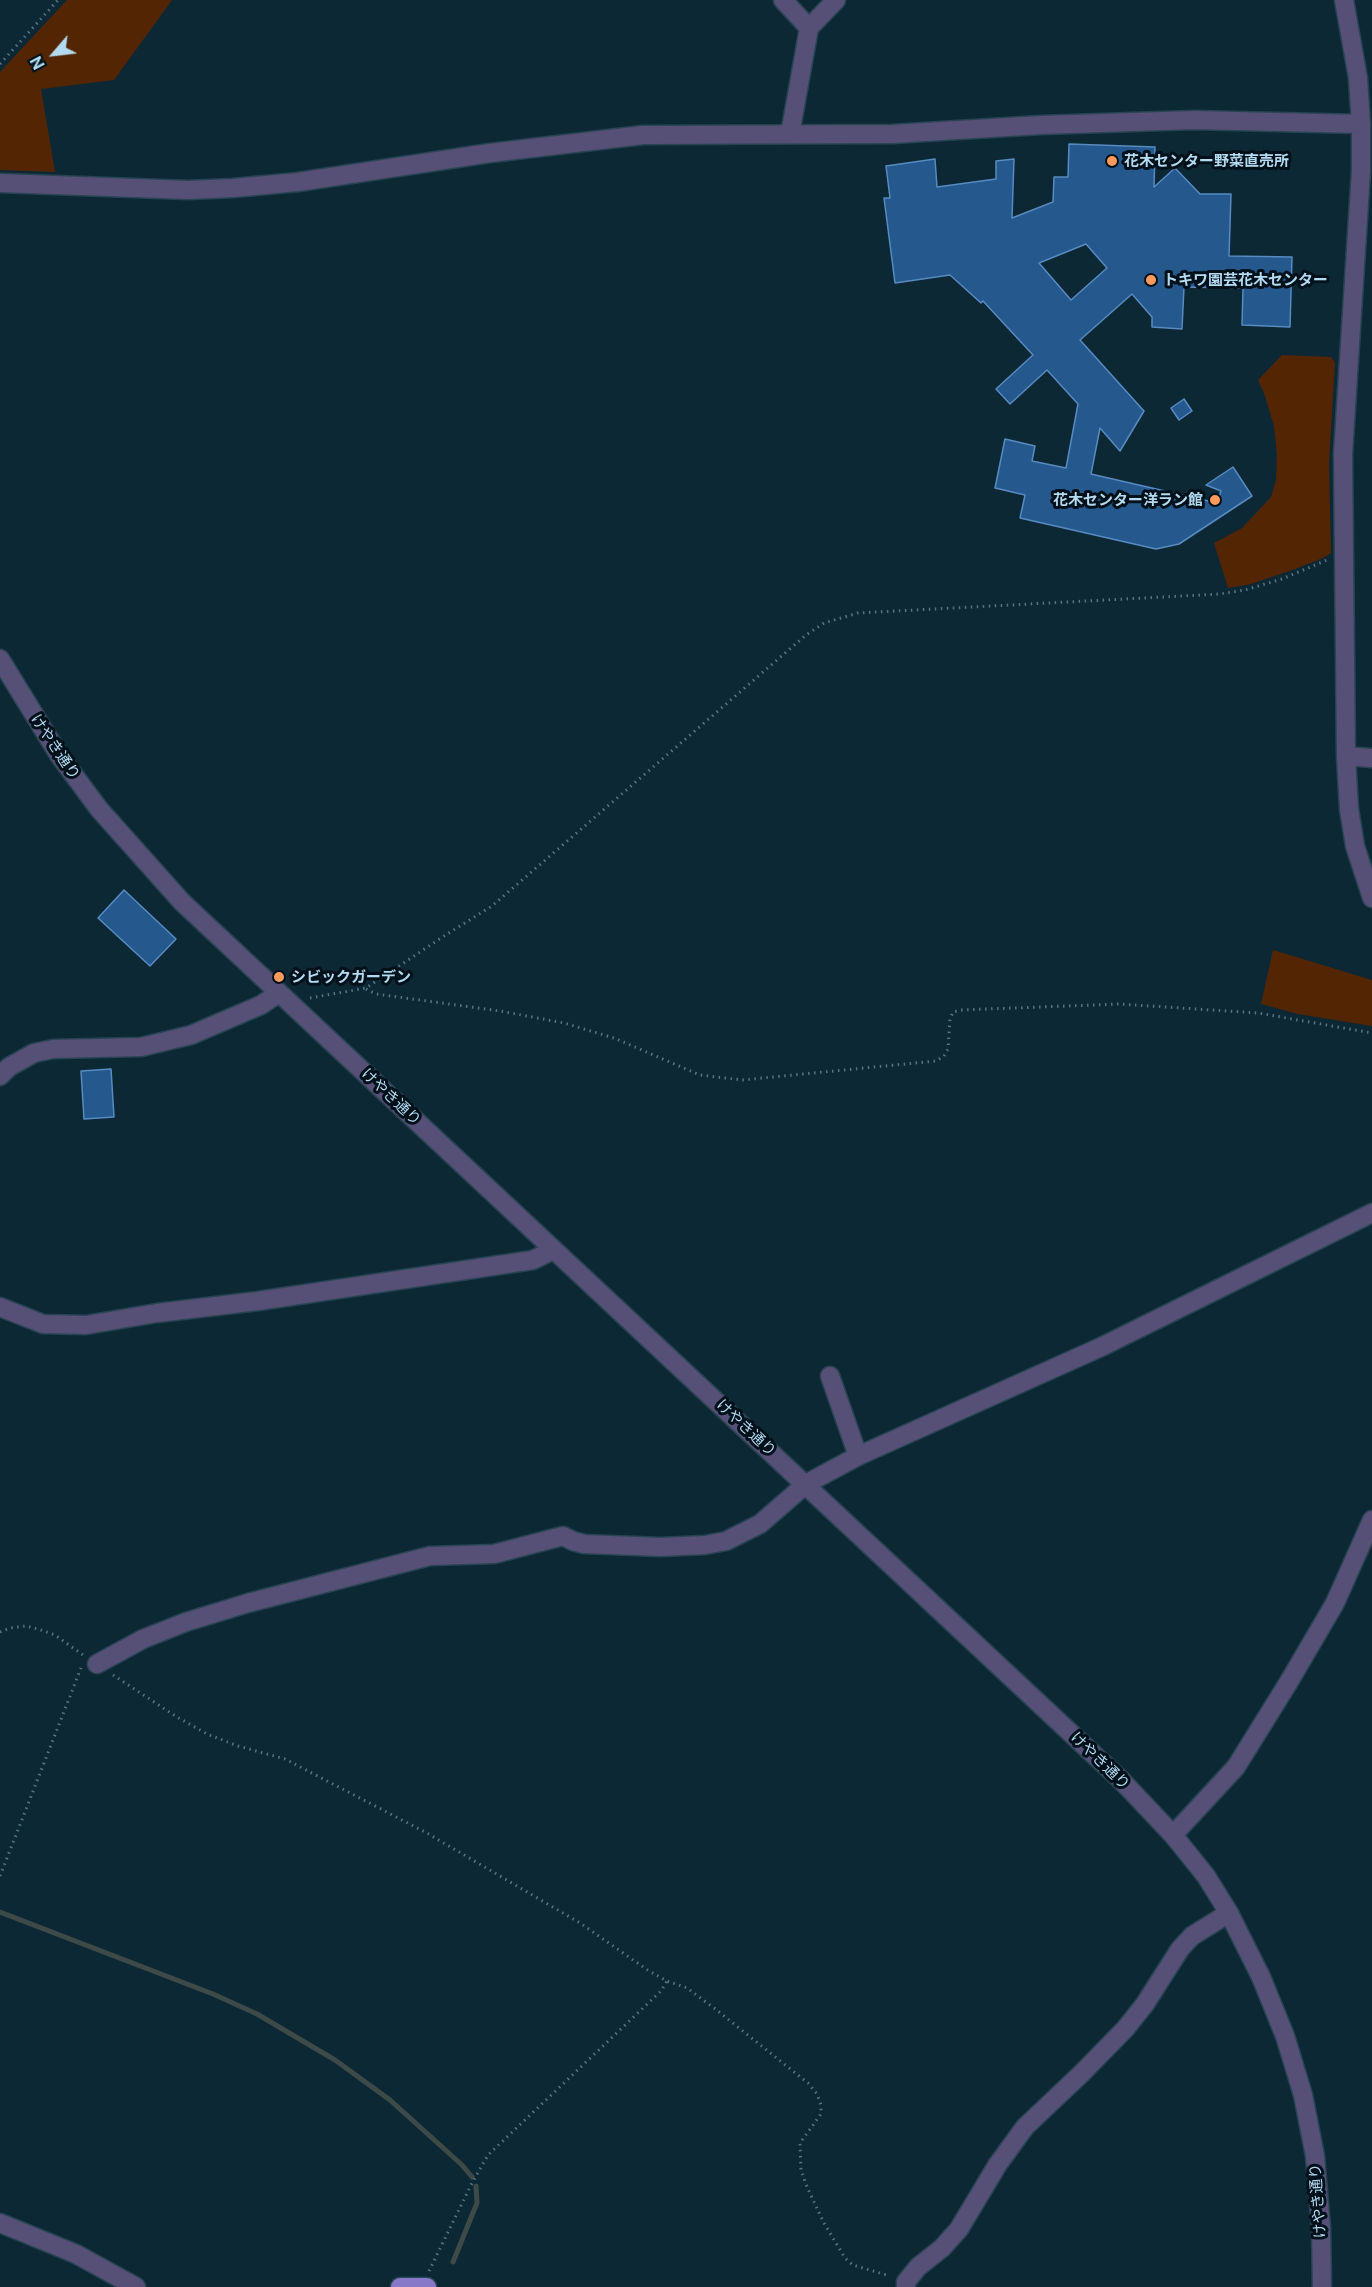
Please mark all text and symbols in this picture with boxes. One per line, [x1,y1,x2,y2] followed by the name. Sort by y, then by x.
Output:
[24,24,84,84] north arrow
[26,53,49,73] text: N
[1124,152,1289,170] place label: 花木センター野菜直売所
[1105,154,1119,168] marker: 花木センター野菜直売所
[1163,271,1328,289] place label: トキワ園芸花木センター
[1144,273,1158,287] marker: トキワ園芸花木センター
[1053,491,1203,509] place label: 花木センター洋ラン館
[1208,493,1222,507] marker: 花木センター洋ラン館
[27,711,83,783] street label: けやき通り
[291,968,411,986] place label: シビックガーデン
[272,970,286,984] marker: シビックガーデン
[357,1065,425,1129] street label: けやき通り
[712,1396,780,1460] street label: けやき通り
[1067,1728,1133,1794] street label: けやき通り
[1306,2163,1330,2239] street label: けやき通り

